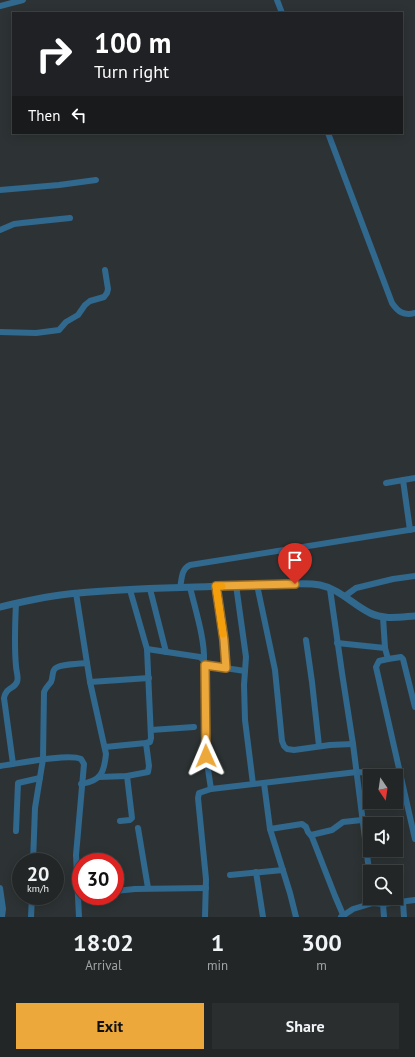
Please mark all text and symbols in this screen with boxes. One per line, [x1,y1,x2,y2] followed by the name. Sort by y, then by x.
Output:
[94,24,171,61] text: 100 m
[28,28,80,80] icon: right
[94,60,169,83] text: Turn right
[68,104,90,126] icon: left
[28,106,60,125] text: Then
[278,543,312,584] pin
[284,549,306,571] icon: arrive
[185,735,227,777] position arrow
[363,769,403,809] north arrow
[363,769,403,905] map controls
[363,817,403,857] button: sound
[72,853,124,905] speed limit sign: 30
[27,861,49,887] text: 20
[363,865,403,905] button: search
[27,882,49,895] text: km/h
[73,927,134,958] text: 18:02
[211,927,224,958] text: 1
[301,927,342,958] text: 300
[85,957,122,974] text: Arrival
[207,957,228,974] text: min
[316,957,327,974] text: m
[16,1003,204,1049] button: Exit
[212,1003,399,1049] button: Share

